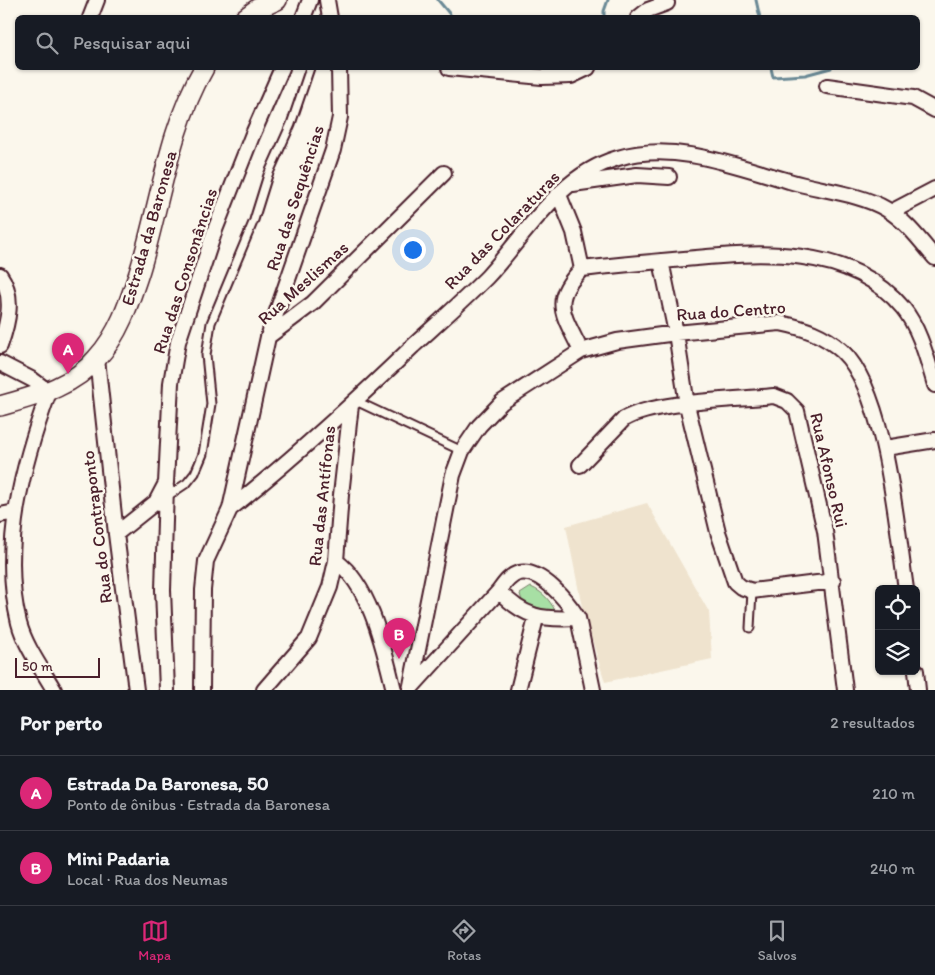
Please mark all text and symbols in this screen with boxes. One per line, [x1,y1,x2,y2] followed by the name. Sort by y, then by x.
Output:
[15,15,920,70] search box
[33,29,61,57] icon: search
[73,31,190,54] text: Pesquisar aqui
[261,122,329,274] street label: Rua das Sequências
[116,147,182,308] street label: Estrada da Baronesa
[440,166,564,294] street label: Rua das Colaraturas
[148,185,222,357] street label: Rua das Consonâncias
[253,236,353,330] street label: Rua Meslismas
[400,237,426,263] your location
[676,296,786,326] street label: Rua do Centro
[52,333,84,374] pin: A
[805,410,853,530] street label: Rua Afonso Rui
[304,425,340,567] street label: Rua das Antífonas
[77,449,117,605] street label: Rua do Contraponto
[875,585,920,675] map controls
[875,585,920,630] button: locate
[383,618,415,659] pin: B
[875,630,920,675] button: layers
[15,655,100,678] scale bar
[22,658,53,675] text: 50 m
[20,710,102,735] text: Por perto
[830,713,915,732] text: 2 resultados
[67,772,269,795] text: Estrada Da Baronesa, 50
[31,784,41,803] text: A
[872,784,915,803] text: 210 m
[67,795,330,814] text: Ponto de ônibus · Estrada da Baronesa
[67,847,170,870] text: Mini Padaria
[31,859,41,878] text: B
[870,859,915,878] text: 240 m
[67,870,228,889] text: Local · Rua dos Neumas
[138,917,171,964] tab: Mapa
[447,917,481,964] tab: Rotas
[758,917,797,964] tab: Salvos

